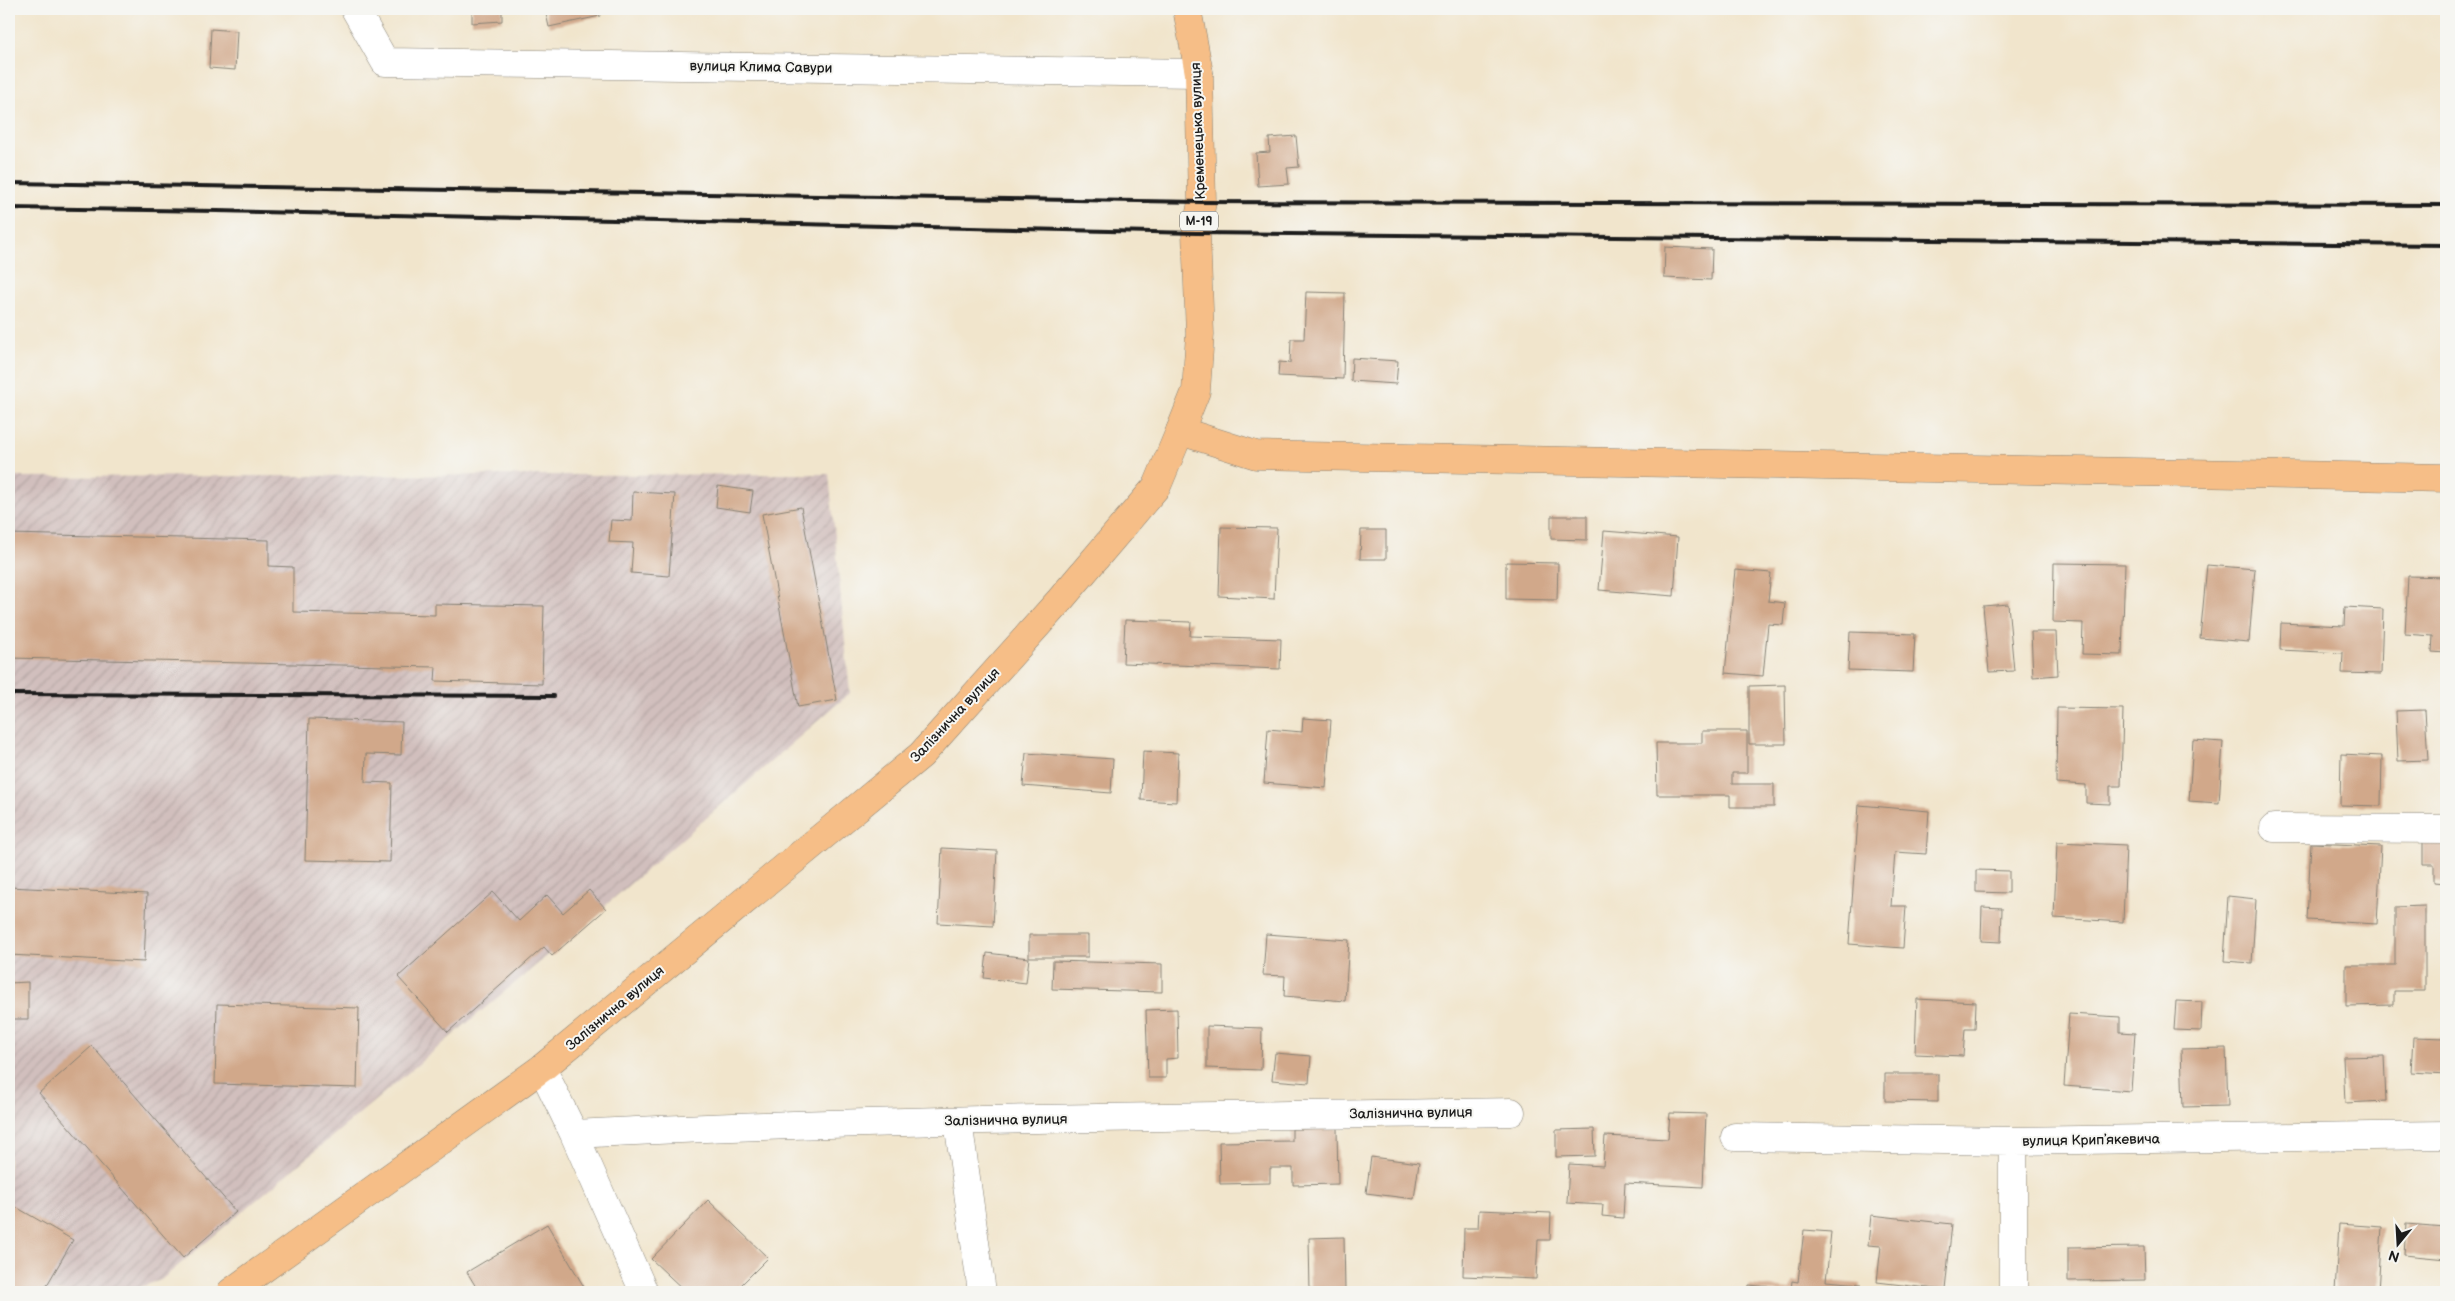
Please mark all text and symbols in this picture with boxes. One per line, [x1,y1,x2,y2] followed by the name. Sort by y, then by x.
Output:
[690,57,832,77] street label: вулиця Клима Савури
[1187,62,1209,200] street label: Кременецька вулиця
[1180,212,1218,230] road number: М-19
[907,664,1003,766] street label: Залізнична вулиця
[562,962,668,1054] street label: Залізнична вулиця
[1349,1103,1473,1123] street label: Залізнична вулиця
[944,1110,1068,1130] street label: Залізнична вулиця
[2022,1130,2161,1150] street label: вулиця Крипʼякевича
[2372,1218,2422,1268] north arrow
[2387,1246,2402,1266] text: N

